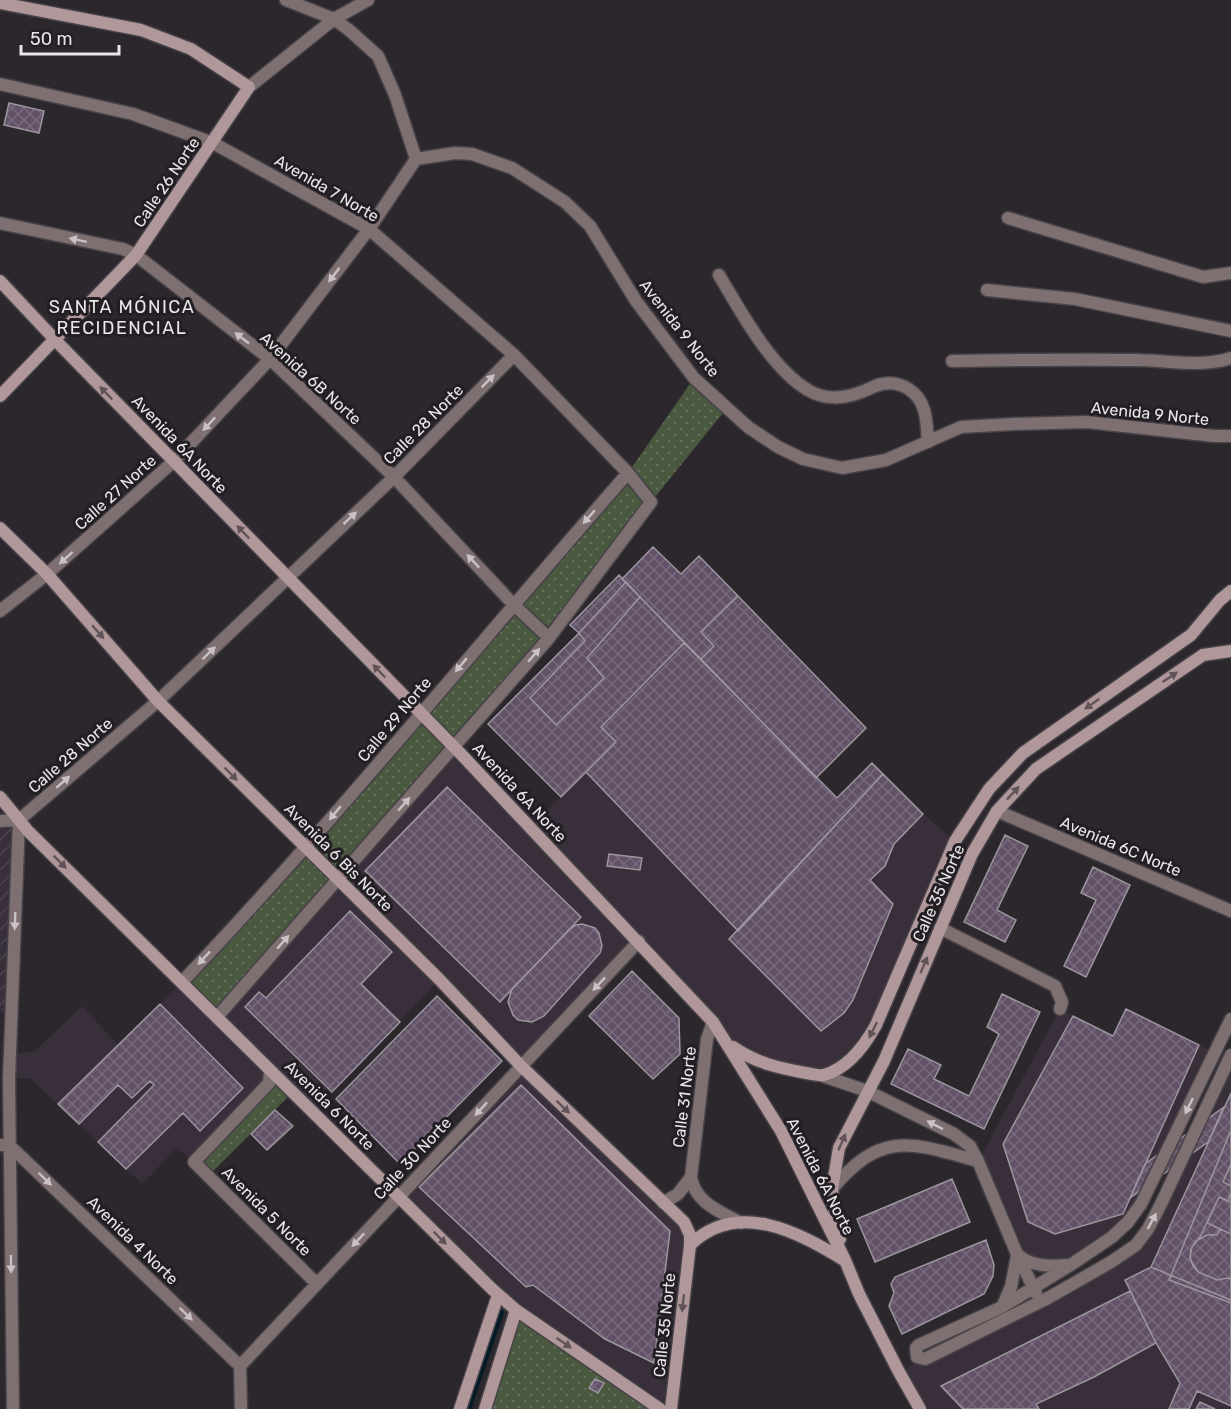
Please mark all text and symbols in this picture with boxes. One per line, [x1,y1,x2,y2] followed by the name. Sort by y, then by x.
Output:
[21,18,118,56] scale bar
[30,28,73,50] text: 50 m
[129,134,204,231] street label: Calle 26 Norte
[271,151,382,226] street label: Avenida 7 Norte
[69,234,88,244] one-way arrow
[328,268,340,283] one-way arrow
[636,276,724,381] street label: Avenida 9 Norte
[49,296,195,339] district label: SANTA MÓNICA RECIDENCIAL
[256,328,365,429] street label: Avenida 6B Norte
[235,333,250,345] one-way arrow
[481,375,495,389] one-way arrow
[379,380,467,468] street label: Calle 28 Norte
[99,385,113,400] one-way arrow
[128,391,231,497] street label: Avenida 6A Norte
[1090,398,1210,429] street label: Avenida 9 Norte
[202,417,216,431] one-way arrow
[71,451,160,534] street label: Calle 27 Norte
[583,509,596,524] one-way arrow
[343,512,357,526] one-way arrow
[236,525,250,539] one-way arrow
[59,551,74,564] one-way arrow
[467,554,480,569] one-way arrow
[91,624,104,639] one-way arrow
[201,646,215,660] one-way arrow
[527,648,540,663] one-way arrow
[454,657,468,672] one-way arrow
[373,664,387,678] one-way arrow
[1161,671,1177,683] one-way arrow
[354,673,435,765] street label: Calle 29 Norte
[1084,698,1100,710] one-way arrow
[24,714,116,797] street label: Calle 28 Norte
[469,739,571,846] street label: Avenida 6A Norte
[224,766,238,780] one-way arrow
[55,776,71,789] one-way arrow
[1006,786,1019,801] one-way arrow
[397,797,410,812] one-way arrow
[281,799,397,916] street label: Avenida 6 Bis Norte
[329,805,342,820] one-way arrow
[1058,812,1184,881] street label: Avenida 6C Norte
[908,841,968,945] street label: Calle 35 Norte
[52,855,67,869] one-way arrow
[10,911,20,930] one-way arrow
[276,935,289,950] one-way arrow
[198,951,212,965] one-way arrow
[920,956,929,974] one-way arrow
[592,977,606,991] one-way arrow
[868,1021,878,1038] one-way arrow
[669,1045,700,1149] street label: Calle 31 Norte
[281,1057,378,1154] street label: Avenida 6 Norte
[1185,1097,1195,1115] one-way arrow
[556,1099,570,1113] one-way arrow
[474,1101,488,1116] one-way arrow
[369,1113,455,1203] street label: Calle 30 Norte
[783,1114,858,1238] street label: Avenida 6A Norte
[927,1120,944,1130] one-way arrow
[837,1132,847,1150] one-way arrow
[218,1163,315,1260] street label: Avenida 5 Norte
[37,1172,52,1186] one-way arrow
[83,1192,182,1289] street label: Avenida 4 Norte
[1147,1213,1157,1230] one-way arrow
[432,1231,446,1245] one-way arrow
[352,1232,366,1246] one-way arrow
[6,1254,16,1273] one-way arrow
[650,1272,679,1378] street label: Calle 35 Norte
[678,1294,688,1313] one-way arrow
[178,1306,192,1320] one-way arrow
[556,1337,572,1348] one-way arrow

